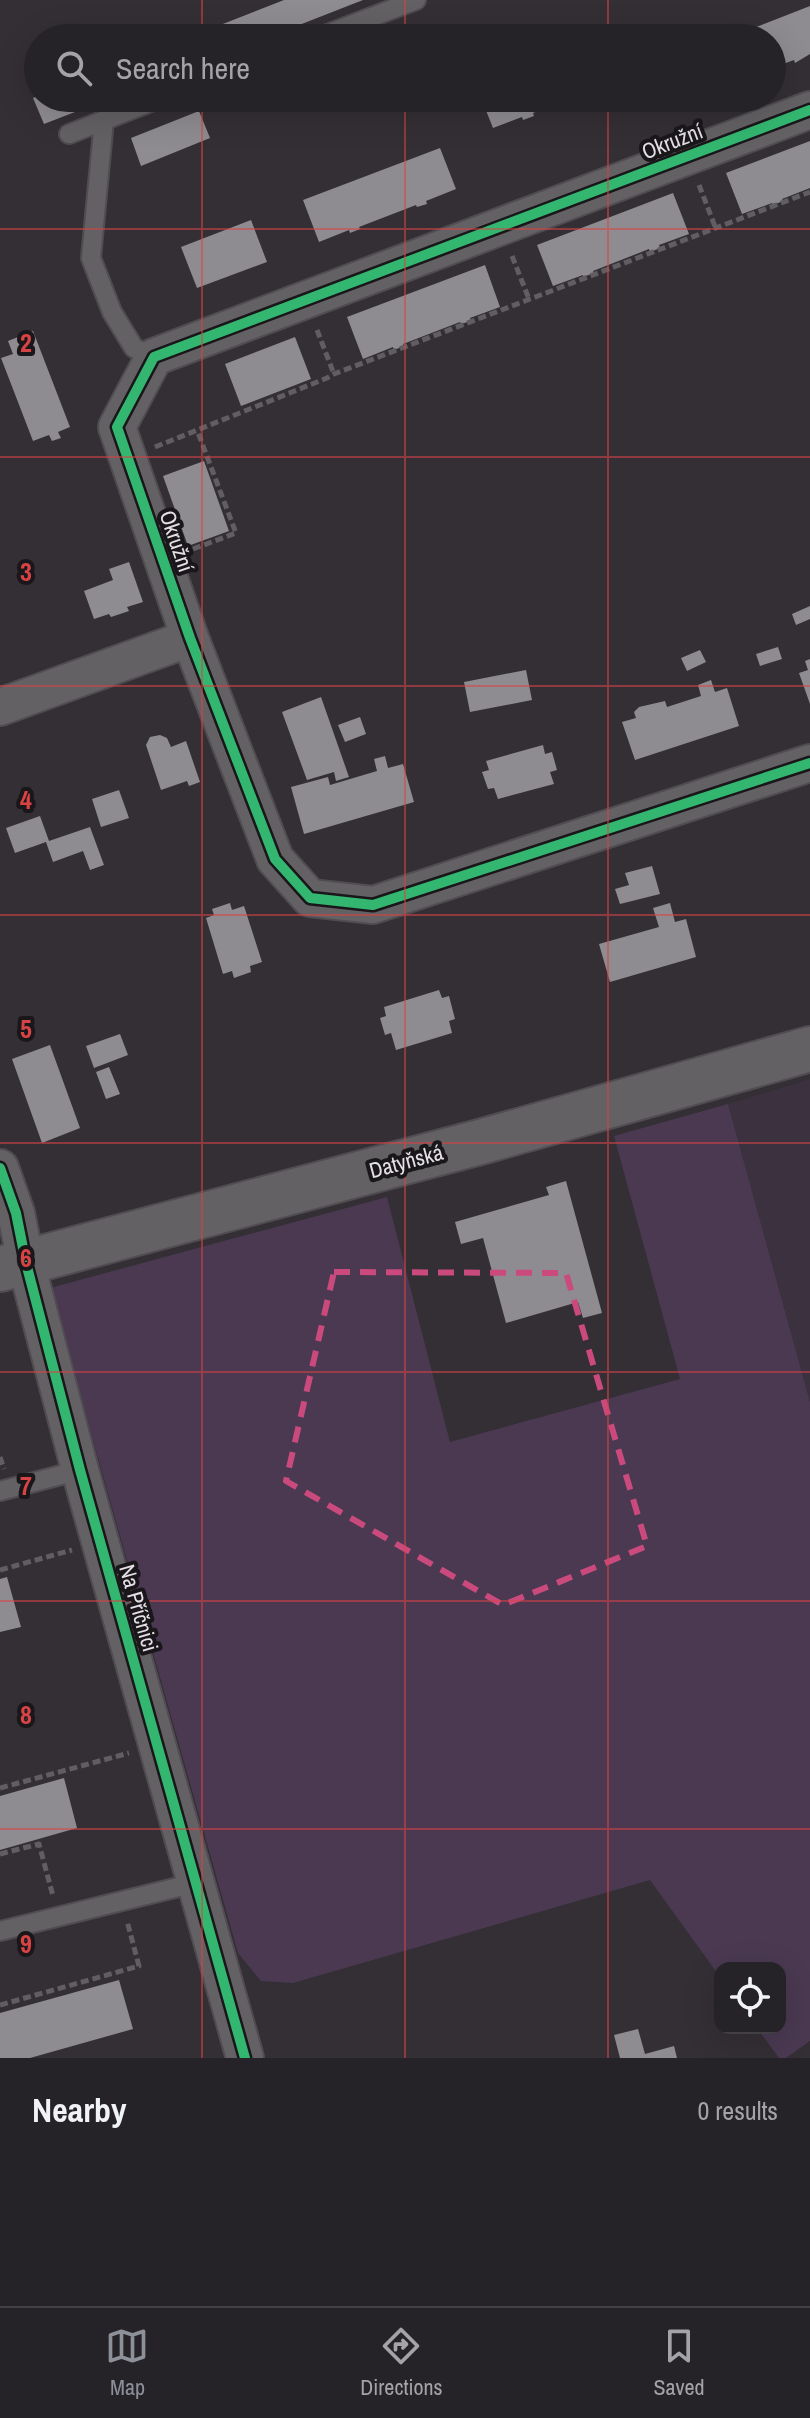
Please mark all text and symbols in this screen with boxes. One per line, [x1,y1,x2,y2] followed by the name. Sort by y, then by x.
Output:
[24,24,786,112] search box
[52,46,96,90] icon: search
[116,48,250,88] text: Search here
[637,115,708,166] street label: Okružní
[20,325,32,360] text: 2
[153,506,202,577] street label: Okružní
[20,554,32,589] text: 3
[20,782,32,817] text: 4
[20,1011,32,1046] text: 5
[366,1137,446,1185] street label: Datyňská
[20,1240,32,1275] text: 6
[20,1468,32,1503] text: 7
[112,1561,166,1655] street label: Na Příčnici
[20,1697,32,1732] text: 8
[20,1926,32,1961] text: 9
[714,1962,786,2034] map controls
[714,1962,786,2034] button: locate
[32,2087,127,2133] text: Nearby
[697,2093,778,2128] text: 0 results
[105,2324,149,2402] tab: Map
[360,2324,443,2402] tab: Directions
[653,2324,705,2402] tab: Saved

